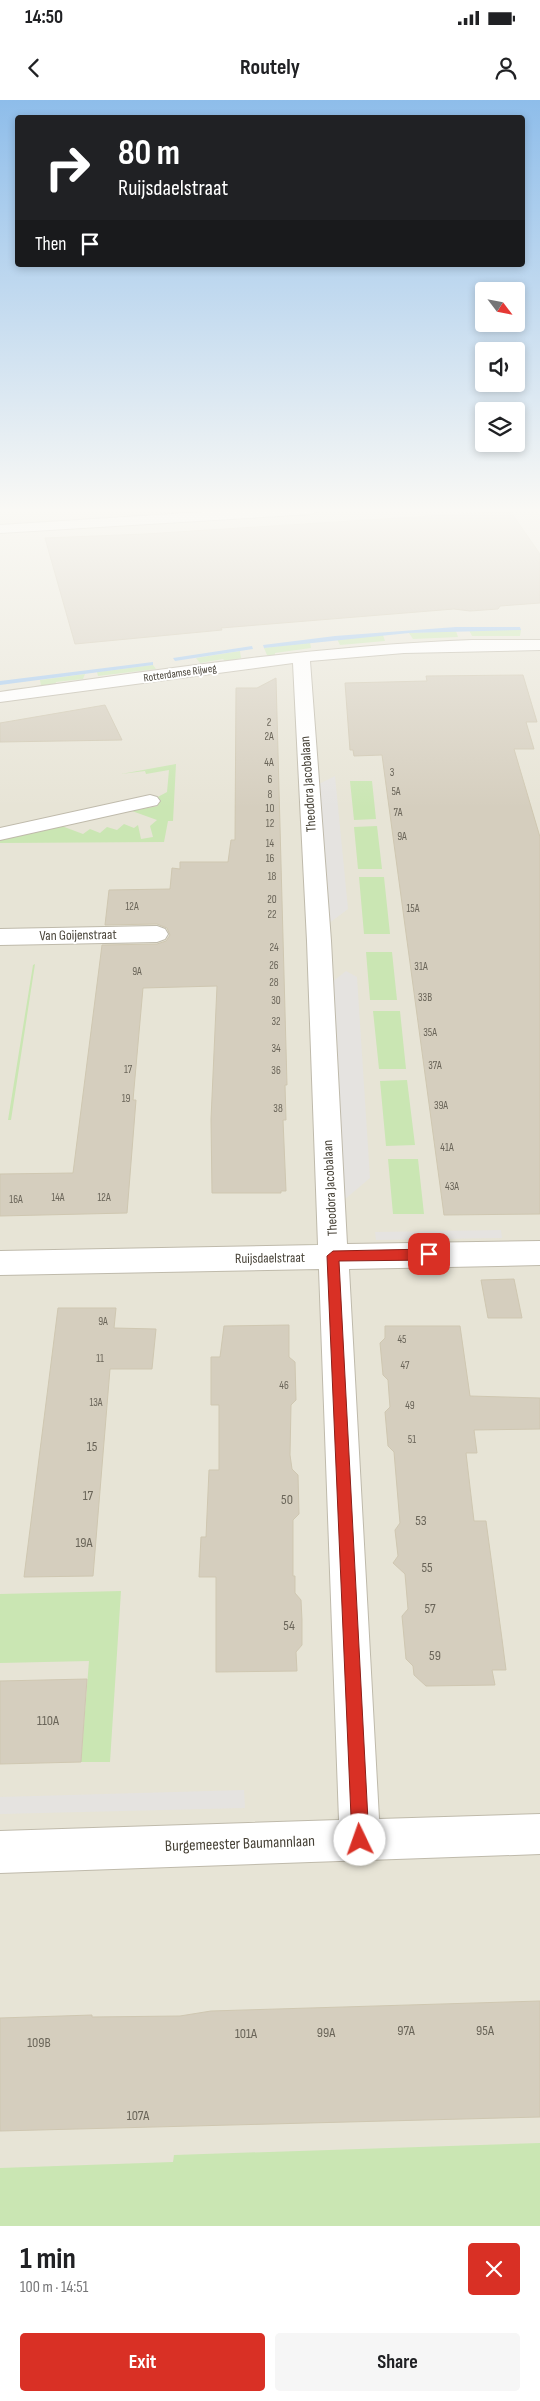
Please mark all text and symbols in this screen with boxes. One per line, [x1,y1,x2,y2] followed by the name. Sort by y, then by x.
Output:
[25,6,63,29] text: 14:50
[20,54,48,82] icon: back
[240,54,300,81] text: Routely
[492,54,520,82] icon: person
[118,132,180,175] text: 80 m
[35,135,100,200] icon: right
[118,175,228,202] text: Ruijsdaelstraat
[76,230,104,258] icon: arrive
[35,233,66,256] text: Then
[475,282,525,332] north arrow
[475,282,525,452] map controls
[475,342,525,392] button: sound
[475,402,525,452] button: layers
[143,661,218,685] street label: Rotterdamse Rijweg
[267,716,272,729] house number: 2
[264,730,274,743] house number: 2A
[296,735,320,833] street label: Theodora Jacobalaan
[264,756,274,769] house number: 4A
[390,766,395,779] house number: 3
[268,773,273,786] house number: 6
[391,785,401,798] house number: 5A
[268,788,273,801] house number: 8
[266,802,274,815] house number: 10
[394,806,403,819] house number: 7A
[266,817,275,830] house number: 12
[397,830,407,843] house number: 9A
[266,837,275,850] house number: 14
[266,852,275,865] house number: 16
[268,870,277,883] house number: 18
[267,893,277,906] house number: 20
[125,900,139,913] house number: 12A
[407,902,420,915] house number: 15A
[267,908,277,921] house number: 22
[39,926,117,944] street label: Van Goijenstraat
[269,941,279,954] house number: 24
[269,959,279,972] house number: 26
[414,960,428,973] house number: 31A
[132,965,142,978] house number: 9A
[269,976,279,989] house number: 28
[418,991,432,1004] house number: 33B
[271,994,281,1007] house number: 30
[271,1015,281,1028] house number: 32
[423,1026,437,1039] house number: 35A
[271,1042,281,1055] house number: 34
[428,1059,442,1072] house number: 37A
[124,1063,133,1076] house number: 17
[271,1064,281,1077] house number: 36
[122,1092,130,1105] house number: 19
[434,1099,448,1112] house number: 39A
[273,1102,283,1115] house number: 38
[319,1140,341,1236] street label: Theodora Jacobalaan
[440,1141,454,1154] house number: 41A
[445,1180,459,1193] house number: 43A
[51,1191,65,1204] house number: 14A
[97,1191,111,1204] house number: 12A
[9,1193,23,1206] house number: 16A
[408,1233,450,1275] pin
[415,1240,443,1268] icon: arrive
[235,1249,305,1267] street label: Ruijsdaelstraat
[98,1315,108,1328] house number: 9A
[397,1333,407,1346] house number: 45
[96,1352,104,1365] house number: 11
[401,1359,410,1372] house number: 47
[279,1379,289,1392] house number: 46
[89,1396,103,1409] house number: 13A
[405,1399,415,1412] house number: 49
[408,1433,416,1446] house number: 51
[87,1438,98,1455] house number: 15
[83,1487,94,1504] house number: 17
[281,1491,293,1508] house number: 50
[415,1512,427,1529] house number: 53
[75,1534,94,1551] house number: 19A
[421,1559,433,1576] house number: 55
[424,1600,436,1617] house number: 57
[283,1617,295,1634] house number: 54
[429,1647,441,1664] house number: 59
[37,1712,60,1729] house number: 110A
[333,1813,385,1865] position arrow
[165,1832,315,1856] street label: Burgemeester Baumannlaan
[397,2022,416,2039] house number: 97A
[476,2022,495,2039] house number: 95A
[317,2024,336,2041] house number: 99A
[235,2025,258,2042] house number: 101A
[27,2034,51,2051] house number: 109B
[127,2107,150,2124] house number: 107A
[20,2241,76,2277] text: 1 min
[468,2243,520,2295] button: close
[20,2278,88,2297] text: 100 m · 14:51
[20,2333,265,2391] button: Exit
[275,2333,520,2391] button: Share

